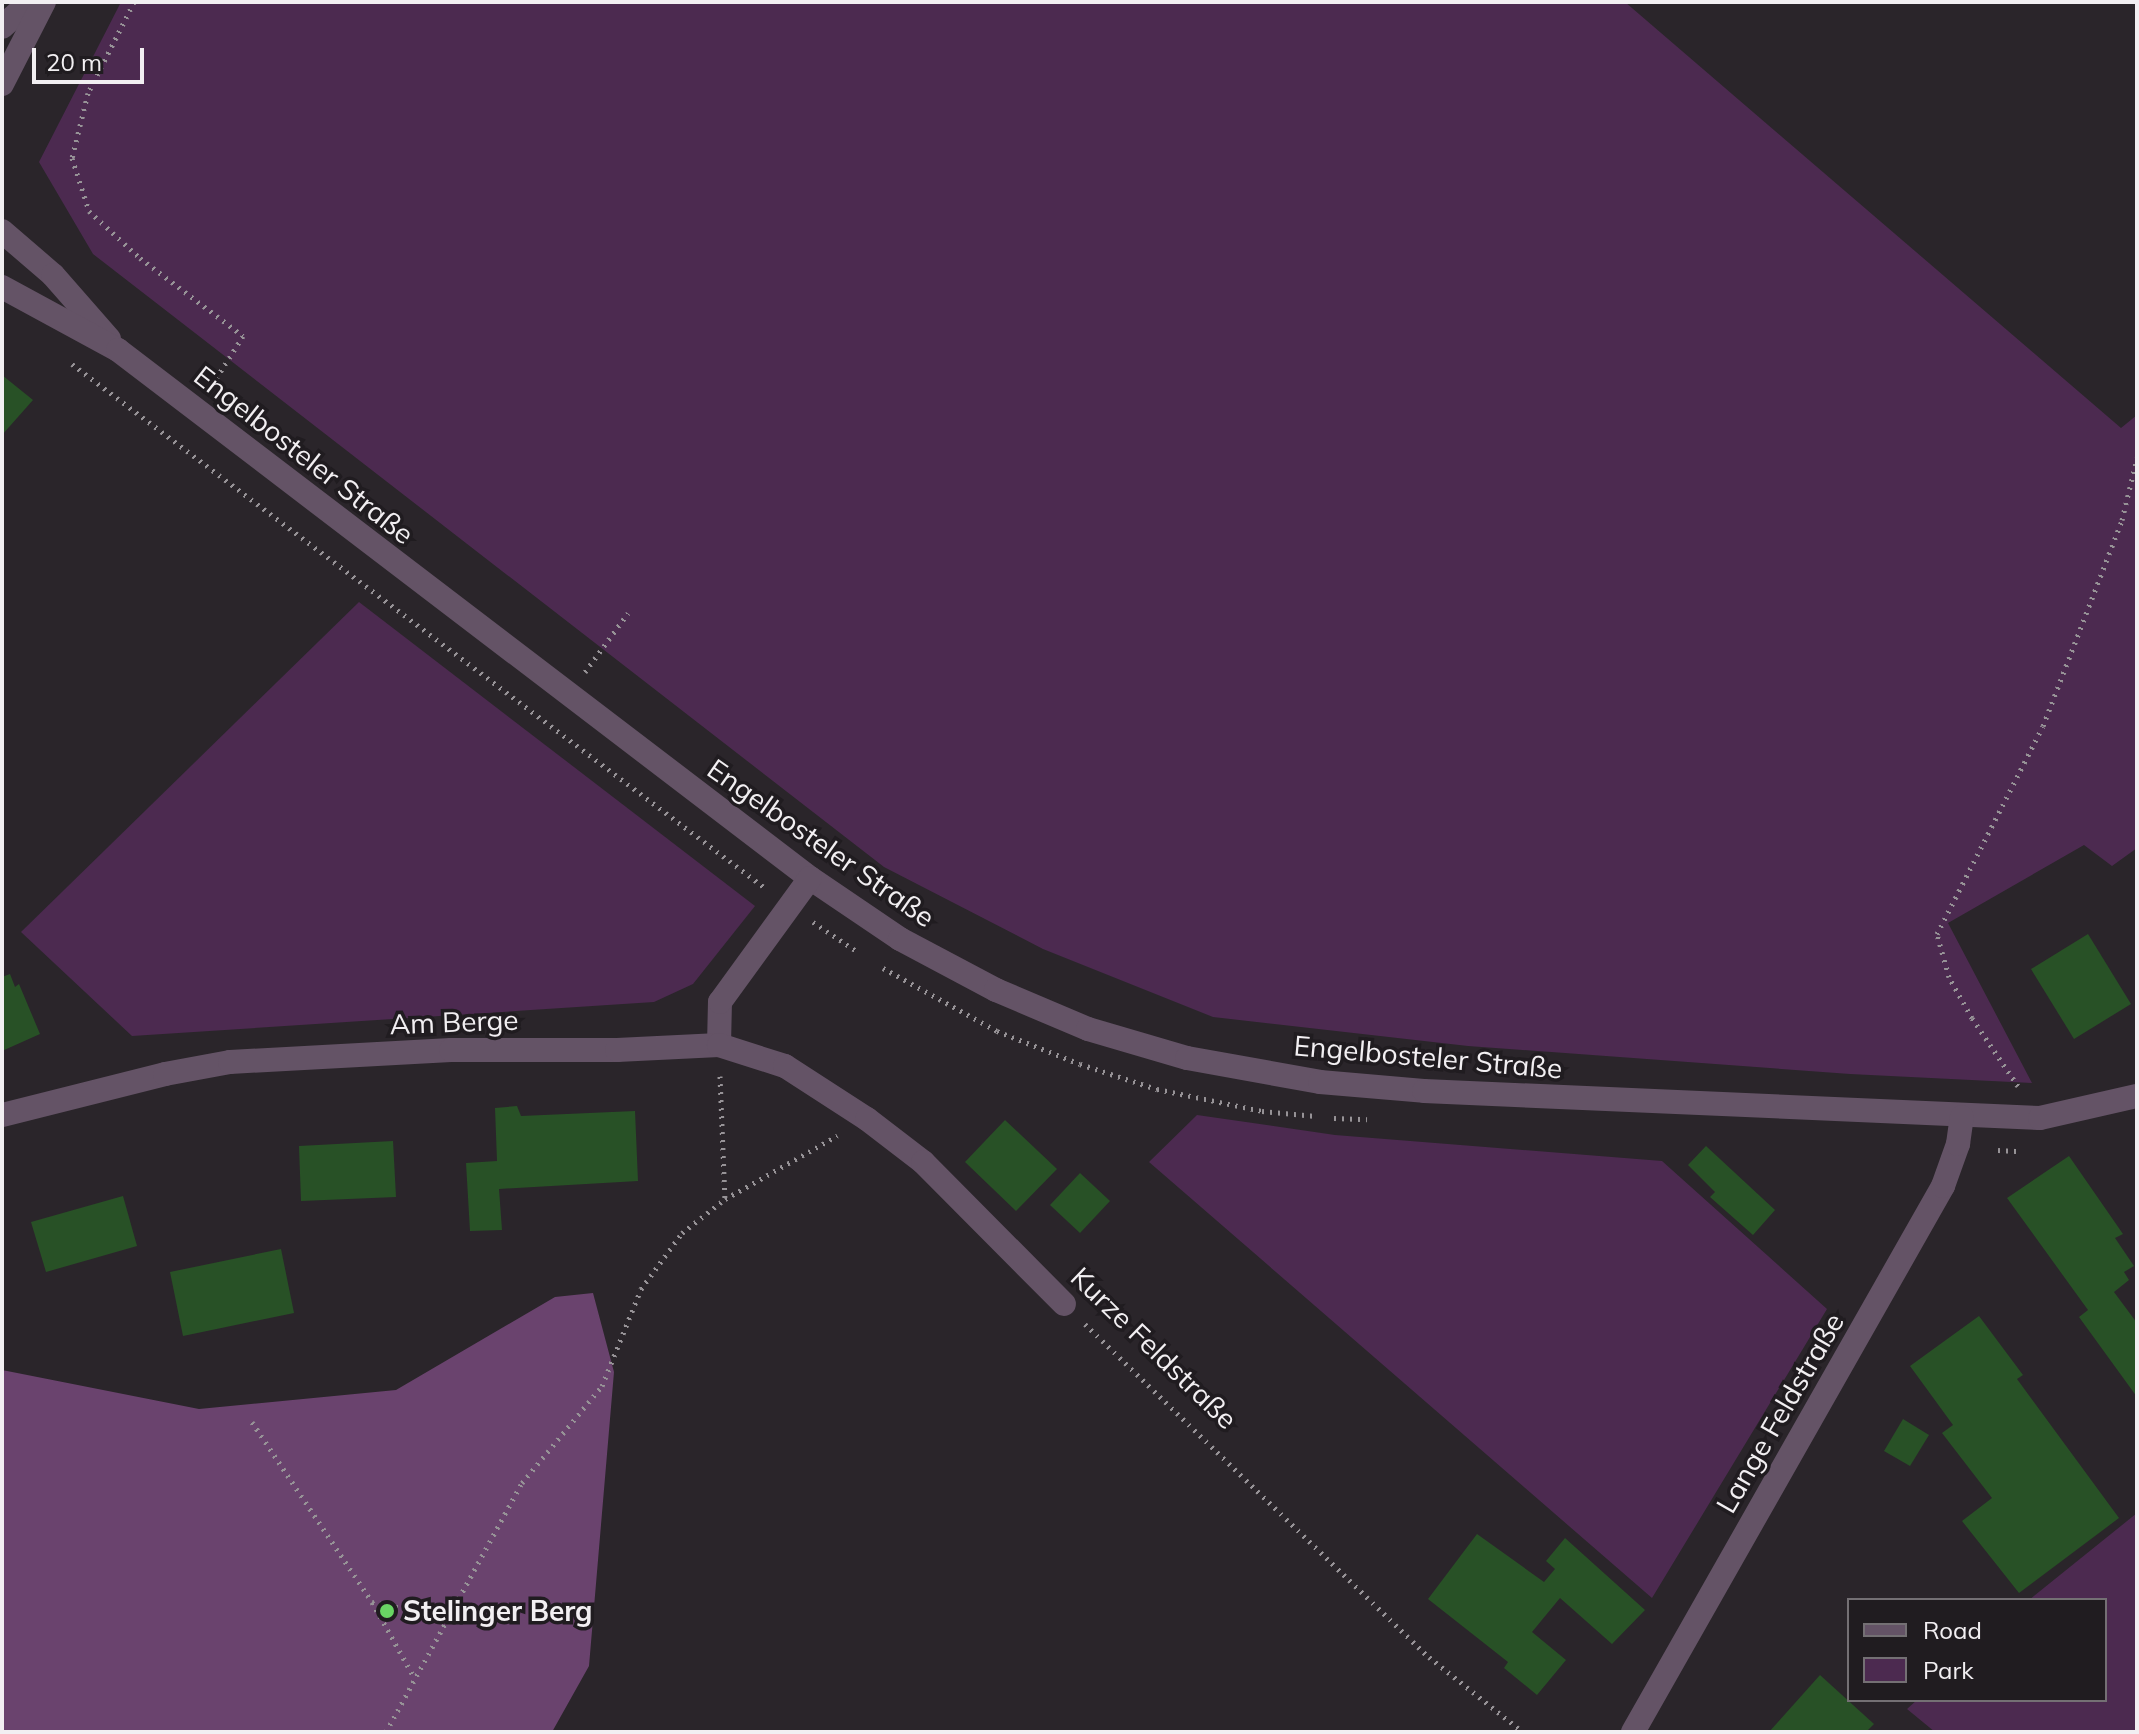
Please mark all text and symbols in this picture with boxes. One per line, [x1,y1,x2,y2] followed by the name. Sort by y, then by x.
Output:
[36,32,148,82] scale bar
[46,47,102,77] text: 20 m
[187,359,421,551] street label: Engelbosteler Straße
[701,752,941,934] street label: Engelbosteler Straße
[389,1003,519,1041] street label: Am Berge
[1292,1029,1564,1085] street label: Engelbosteler Straße
[1064,1260,1244,1436] street label: Kurze Feldstraße
[1709,1307,1851,1519] street label: Lange Feldstraße
[403,1594,593,1628] place label: Stelinger Berg
[1847,1598,2107,1702] legend
[378,1602,396,1620] marker: Stelinger Berg
[1923,1615,1982,1645] text: Road
[1923,1655,1974,1685] text: Park

